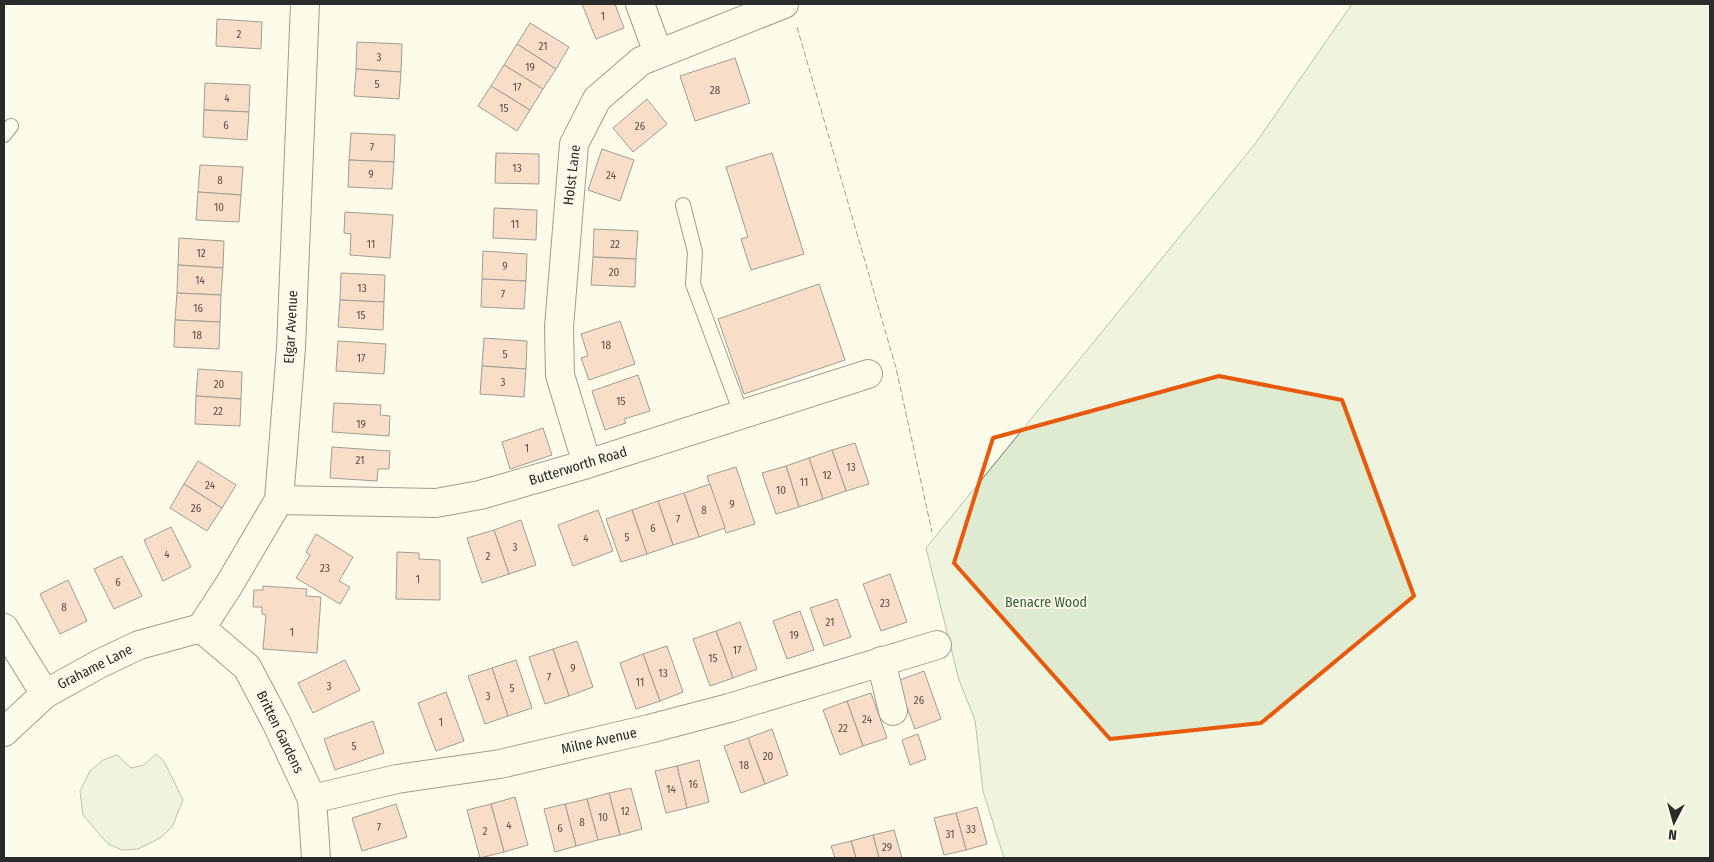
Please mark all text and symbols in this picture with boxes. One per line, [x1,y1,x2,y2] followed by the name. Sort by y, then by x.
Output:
[601,10,605,23] house number: 1
[237,28,242,41] house number: 2
[539,40,547,53] house number: 21
[377,51,382,64] house number: 3
[525,61,535,74] house number: 19
[374,78,380,91] house number: 5
[513,81,522,94] house number: 17
[710,84,721,97] house number: 28
[224,92,230,105] house number: 4
[499,102,509,115] house number: 15
[223,119,229,132] house number: 6
[635,120,646,133] house number: 26
[370,141,375,154] house number: 7
[560,144,584,206] street label: Holst Lane
[512,162,522,175] house number: 13
[368,168,374,181] house number: 9
[606,169,617,182] house number: 24
[217,174,223,187] house number: 8
[214,201,224,214] house number: 10
[511,218,519,231] house number: 11
[367,238,375,251] house number: 11
[610,238,620,251] house number: 22
[196,247,206,260] house number: 12
[502,260,508,273] house number: 9
[609,266,620,279] house number: 20
[195,274,205,287] house number: 14
[357,282,367,295] house number: 13
[501,288,506,301] house number: 7
[281,290,301,364] street label: Elgar Avenue
[193,302,203,315] house number: 16
[356,309,366,322] house number: 15
[192,329,202,342] house number: 18
[601,339,611,352] house number: 18
[502,348,508,361] house number: 5
[357,352,366,365] house number: 17
[501,376,506,389] house number: 3
[214,378,225,391] house number: 20
[616,395,626,408] house number: 15
[213,405,223,418] house number: 22
[356,418,366,431] house number: 19
[525,442,529,455] house number: 1
[527,443,629,489] street label: Butterworth Road
[356,454,364,467] house number: 21
[846,461,856,474] house number: 13
[822,469,832,482] house number: 12
[800,476,808,489] house number: 11
[205,479,216,492] house number: 24
[776,484,786,497] house number: 10
[729,498,735,511] house number: 9
[191,502,202,515] house number: 26
[701,504,707,517] house number: 8
[676,513,681,526] house number: 7
[650,522,656,535] house number: 6
[624,531,630,544] house number: 5
[583,532,589,545] house number: 4
[513,541,518,554] house number: 3
[164,548,170,561] house number: 4
[486,550,491,563] house number: 2
[320,562,330,575] house number: 23
[416,573,420,586] house number: 1
[115,576,121,589] house number: 6
[1005,594,1087,611] park label: Benacre Wood
[880,597,890,610] house number: 23
[61,601,67,614] house number: 8
[826,616,834,629] house number: 21
[290,626,294,639] house number: 1
[789,629,799,642] house number: 19
[55,641,135,693] street label: Grahame Lane
[733,644,742,657] house number: 17
[708,652,718,665] house number: 15
[570,662,576,675] house number: 9
[658,667,668,680] house number: 13
[547,671,552,684] house number: 7
[636,676,644,689] house number: 11
[327,680,332,693] house number: 3
[509,682,515,695] house number: 5
[253,688,307,776] street label: Britten Gardens
[486,690,491,703] house number: 3
[914,694,925,707] house number: 26
[862,713,873,726] house number: 24
[439,716,443,729] house number: 1
[838,722,848,735] house number: 22
[560,724,638,758] street label: Milne Avenue
[351,740,357,753] house number: 5
[763,750,774,763] house number: 20
[739,759,749,772] house number: 18
[688,778,698,791] house number: 16
[666,783,676,796] house number: 14
[1649,797,1699,847] north arrow
[620,805,630,818] house number: 12
[598,811,608,824] house number: 10
[579,816,585,829] house number: 8
[506,819,512,832] house number: 4
[377,821,382,834] house number: 7
[557,822,563,835] house number: 6
[966,823,976,836] house number: 33
[483,825,488,838] house number: 2
[1668,826,1678,843] text: N
[946,828,955,841] house number: 31
[882,841,892,854] house number: 29

